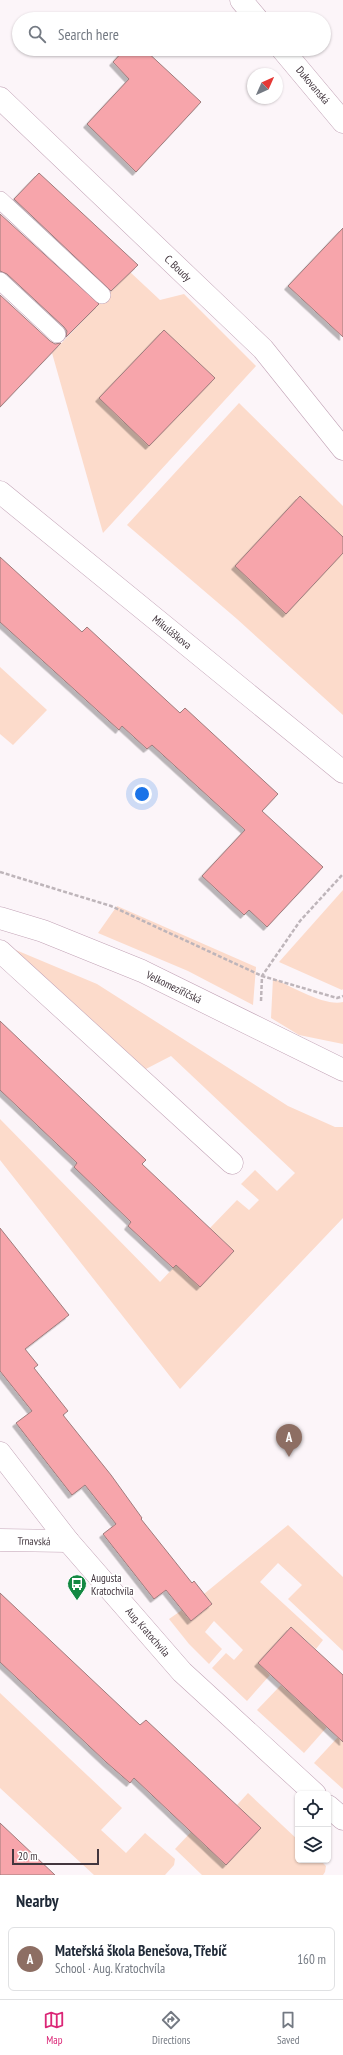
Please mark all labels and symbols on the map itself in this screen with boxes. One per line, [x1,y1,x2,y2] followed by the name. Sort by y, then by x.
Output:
[293,63,333,107] street label: Dukovanská
[247,68,283,104] north arrow
[162,252,195,285] street label: C. Boudy
[149,612,195,652] street label: Mikuláškova
[132,784,152,804] your location
[143,967,204,1006] street label: Velkomeziříčská
[276,1424,302,1457] pin: A
[17,1534,51,1548] street label: Trnavská
[91,1571,134,1598] place label: Augusta Kratochvíla
[66,1573,88,1601] bus stop icon: Augusta Kratochvíla
[123,1604,173,1660] street label: Aug. Kratochvíla
[12,1847,99,1866] scale bar

